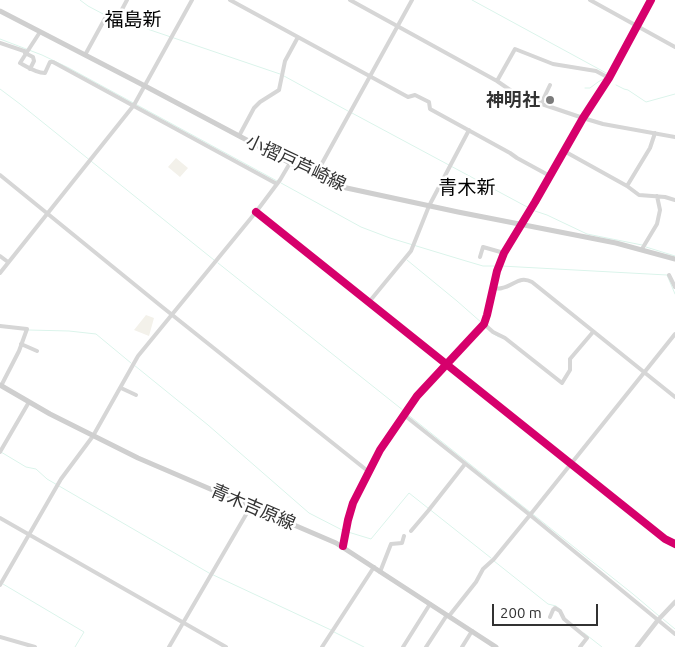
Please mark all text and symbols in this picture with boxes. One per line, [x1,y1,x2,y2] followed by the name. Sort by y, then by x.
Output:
[105,9,161,31] district label: 福島新
[486,89,540,111] place label: 神明社
[544,94,556,106] marker: 神明社
[242,130,350,196] street label: 小摺戸芦崎線
[439,177,495,199] district label: 青木新
[207,479,299,535] street label: 青木吉原線
[495,594,601,626] scale bar
[500,604,542,621] text: 200 m

